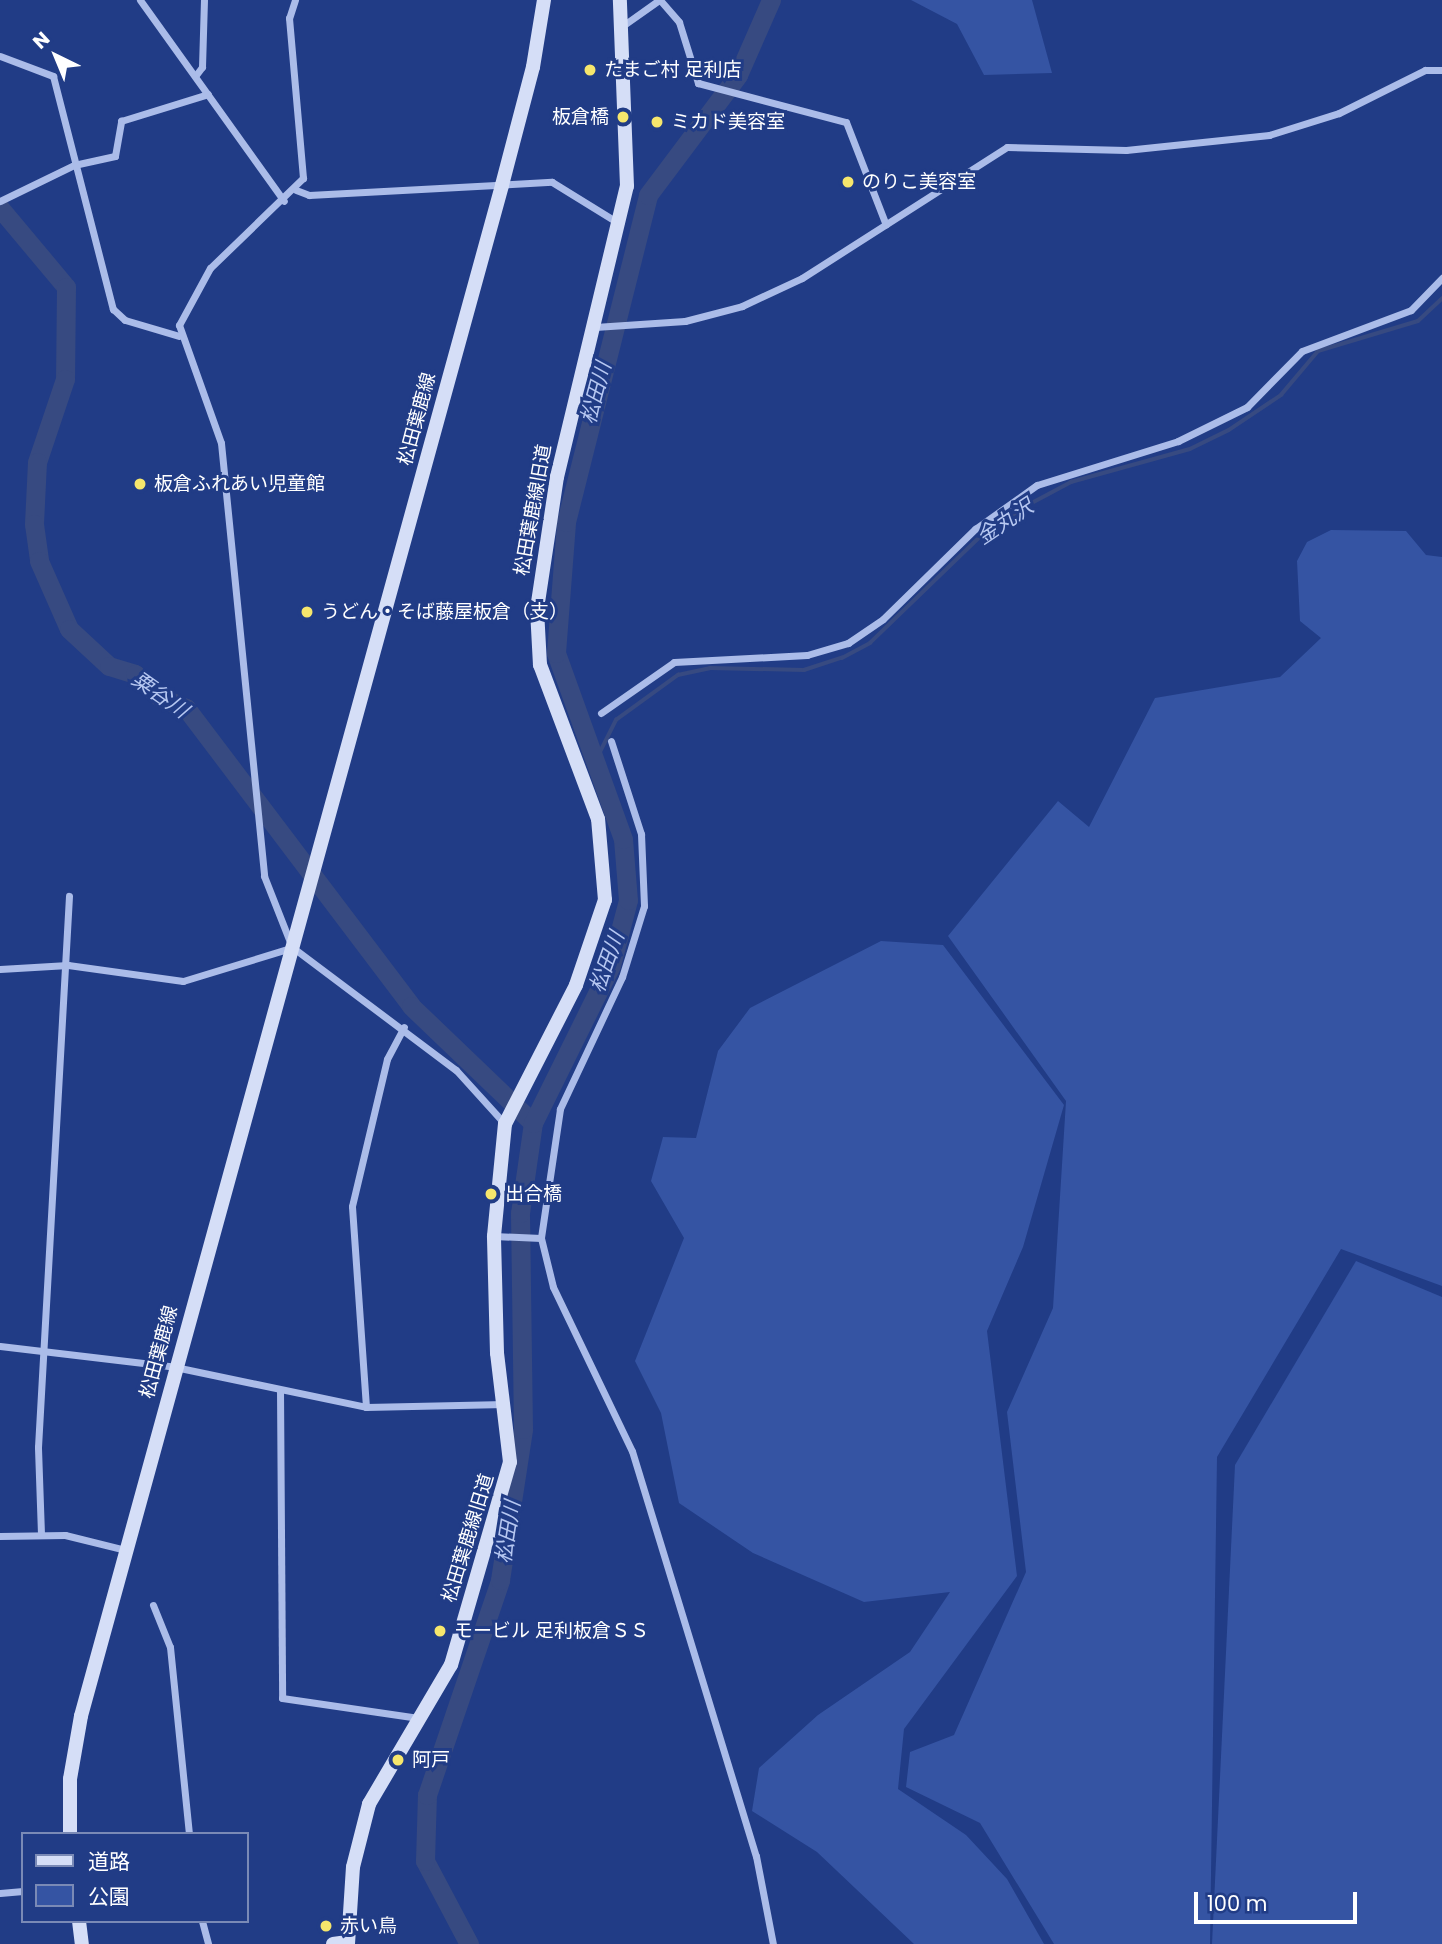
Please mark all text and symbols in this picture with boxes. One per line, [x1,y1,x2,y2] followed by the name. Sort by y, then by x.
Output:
[21,21,91,91] north arrow
[27,26,56,55] text: N
[604,59,742,81] place label: たまご村 足利店
[582,62,598,78] marker: たまご村 足利店
[552,106,609,128] place label: 板倉橋
[615,109,631,125] marker: 板倉橋
[671,111,785,133] place label: ミカド美容室
[649,114,665,130] marker: ミカド美容室
[862,171,976,193] place label: のりこ美容室
[840,174,856,190] marker: のりこ美容室
[576,359,616,427] water label: 松田川
[394,370,440,468] street label: 松田葉鹿線
[510,443,556,577] street label: 松田葉鹿線旧道
[154,473,325,495] place label: 板倉ふれあい児童館
[132,476,148,492] marker: 板倉ふれあい児童館
[972,494,1038,550] water label: 金丸沢
[321,601,568,623] place label: うどん・そば藤屋板倉（支）
[299,604,315,620] marker: うどん・そば藤屋板倉（支）
[127,667,193,723] water label: 粟谷川
[584,928,630,996] water label: 松田川
[505,1183,562,1205] place label: 出合橋
[483,1186,499,1202] marker: 出合橋
[136,1303,182,1401] street label: 松田葉鹿線
[438,1471,498,1605] street label: 松田葉鹿線旧道
[491,1499,525,1565] water label: 松田川
[454,1620,649,1642] place label: モービル 足利板倉ＳＳ
[432,1623,448,1639] marker: モービル 足利板倉ＳＳ
[412,1749,450,1771] place label: 阿戸
[390,1752,406,1768] marker: 阿戸
[21,1832,248,1923] legend
[88,1847,130,1876] text: 道路
[1197,1878,1360,1922] scale bar
[88,1882,130,1911] text: 公園
[1207,1889,1267,1918] text: 100 m
[340,1915,397,1937] place label: 赤い鳥
[318,1918,334,1934] marker: 赤い鳥

